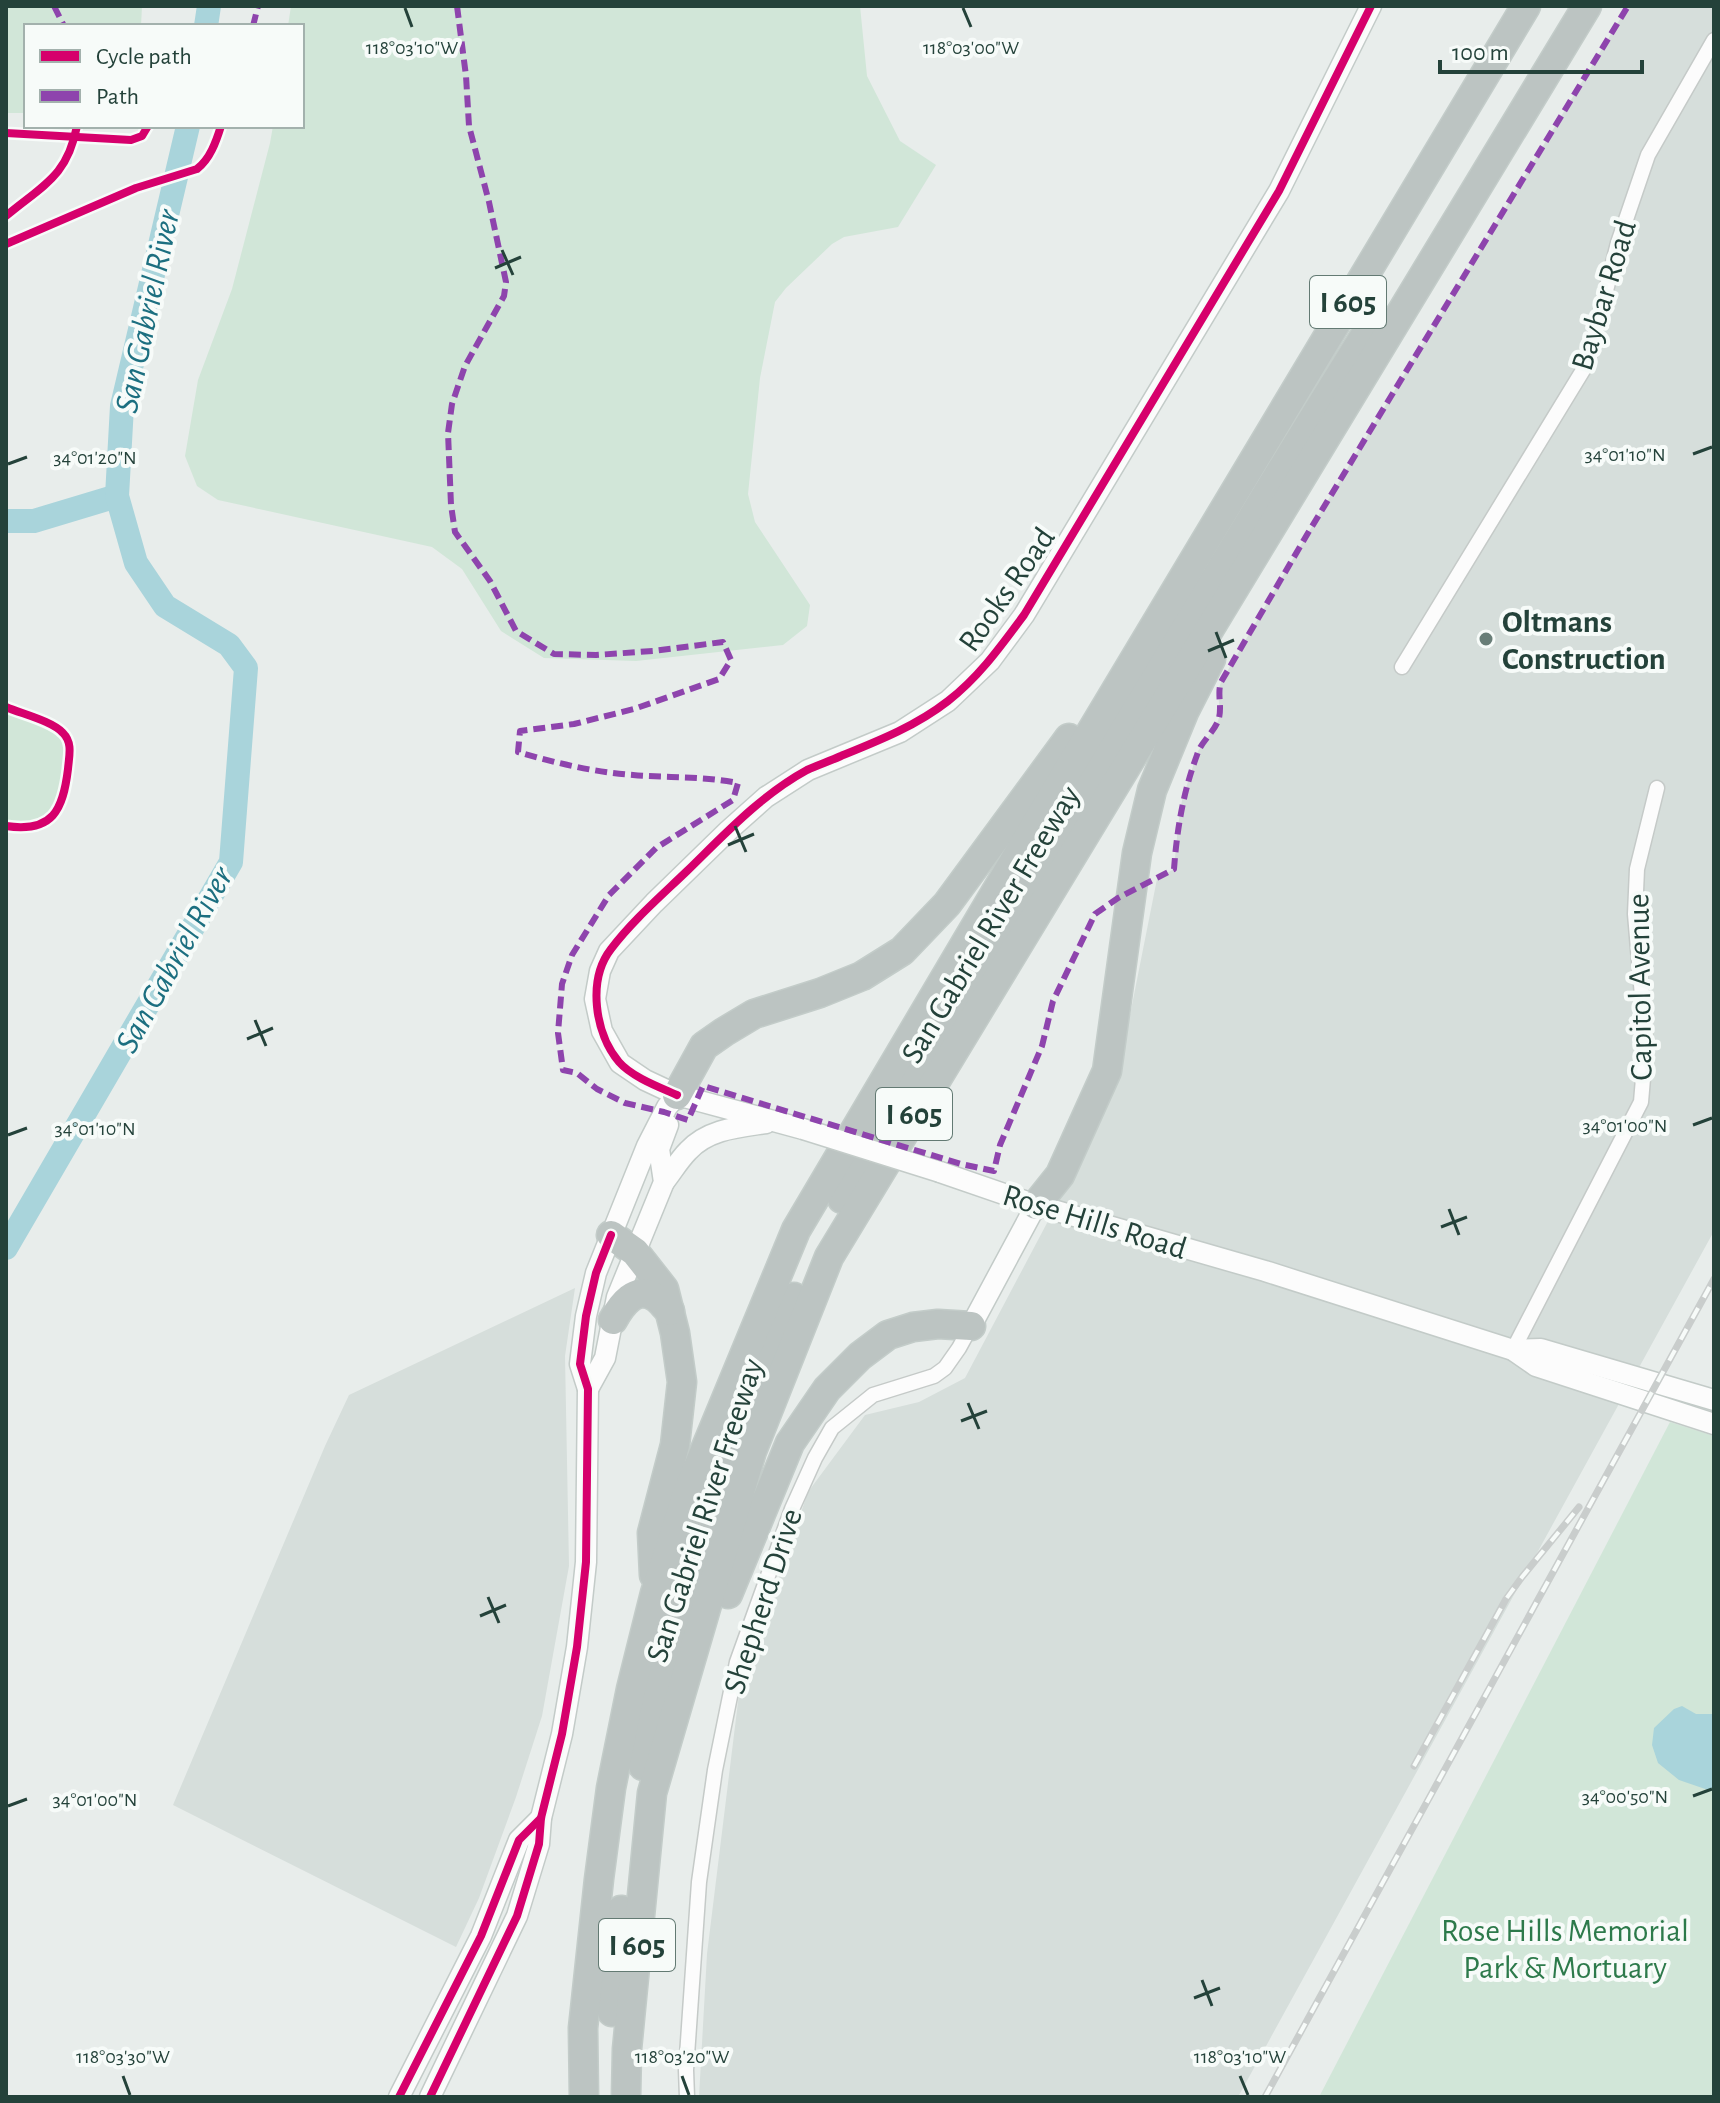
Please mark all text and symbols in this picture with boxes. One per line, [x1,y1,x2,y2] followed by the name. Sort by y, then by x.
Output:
[24,24,304,128] legend
[1440,24,1642,74] scale bar
[366,38,458,58] text: 118°03'10"W
[923,38,1019,58] text: 118°03'00"W
[1452,41,1509,65] text: 100 m
[96,45,192,69] text: Cycle path
[96,85,139,109] text: Path
[110,206,186,416] water label: San Gabriel River
[1566,216,1642,374] street label: Baybar Road
[1310,276,1386,328] road number: I 605
[1584,445,1666,465] text: 34°01'10"N
[53,448,137,468] text: 34°01'20"N
[953,522,1061,657] street label: Rooks Road
[1502,606,1666,675] place label: Oltmans Construction
[1477,630,1495,648] marker: Oltmans Construction
[895,780,1086,1069] street label: San Gabriel River Freeway
[110,861,240,1059] water label: San Gabriel River
[1622,893,1658,1081] street label: Capitol Avenue
[876,1088,952,1140] road number: I 605
[1583,1116,1667,1136] text: 34°01'00"N
[54,1119,136,1139] text: 34°01'10"N
[999,1179,1190,1265] street label: Rose Hills Road
[641,1354,769,1666] street label: San Gabriel River Freeway
[718,1505,808,1698] street label: Shepherd Drive
[1582,1787,1668,1807] text: 34°00'50"N
[53,1790,137,1810] text: 34°01'00"N
[1441,1915,1689,1984] park label: Rose Hills Memorial Park & Mortuary
[599,1919,675,1971] road number: I 605
[76,2047,170,2067] text: 118°03'30"W
[635,2047,729,2067] text: 118°03'20"W
[1194,2047,1286,2067] text: 118°03'10"W

